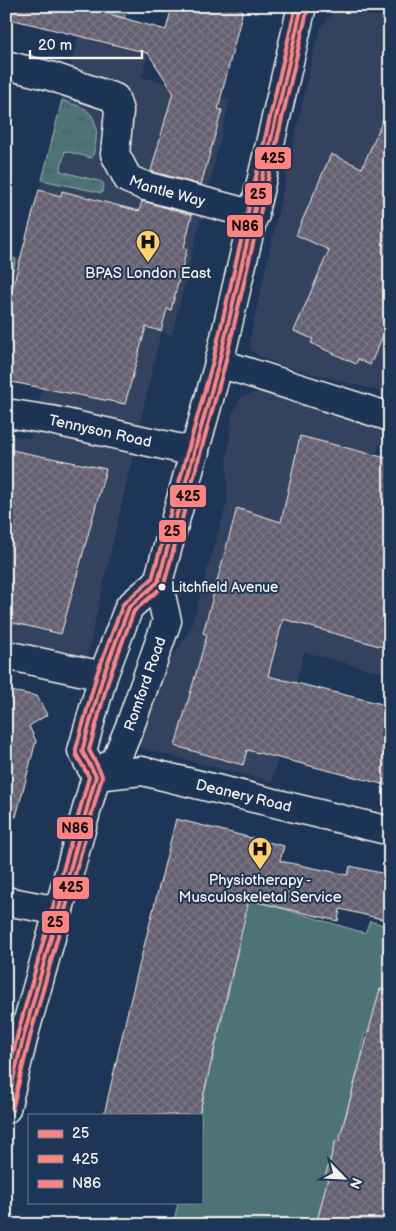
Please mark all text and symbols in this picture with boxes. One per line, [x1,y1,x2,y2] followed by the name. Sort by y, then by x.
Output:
[30,28,142,60] scale bar
[38,36,72,55] text: 20 m
[254,146,292,170] line badge: 425
[261,150,285,167] text: 425
[126,171,207,211] street label: Mantle Way
[244,182,273,206] line badge: 25
[250,186,266,203] text: 25
[226,214,264,238] line badge: N86
[231,218,259,235] text: N86
[135,229,161,263] hospital icon: BPAS London East
[85,264,211,283] place label: BPAS London East
[47,410,153,452] street label: Tennyson Road
[169,484,207,508] line badge: 425
[176,488,200,505] text: 425
[158,519,187,543] line badge: 25
[164,523,180,540] text: 25
[171,579,278,596] place label: Litchfield Avenue
[157,582,167,592] marker: Litchfield Avenue
[120,634,170,733] street label: Romford Road
[194,775,294,816] street label: Deanery Road
[56,816,94,840] line badge: N86
[61,820,89,837] text: N86
[247,836,273,870] hospital icon: Physiotherapy - Musculoskeletal Service
[178,871,342,907] place label: Physiotherapy - Musculoskeletal Service
[52,876,90,900] line badge: 425
[59,879,83,896] text: 425
[41,910,70,934] line badge: 25
[47,914,63,931] text: 25
[28,1114,202,1204] legend
[72,1124,89,1143] text: 25
[72,1150,99,1169] text: 425
[318,1154,368,1204] north arrow
[72,1174,101,1193] text: N86
[346,1175,365,1191] text: N

